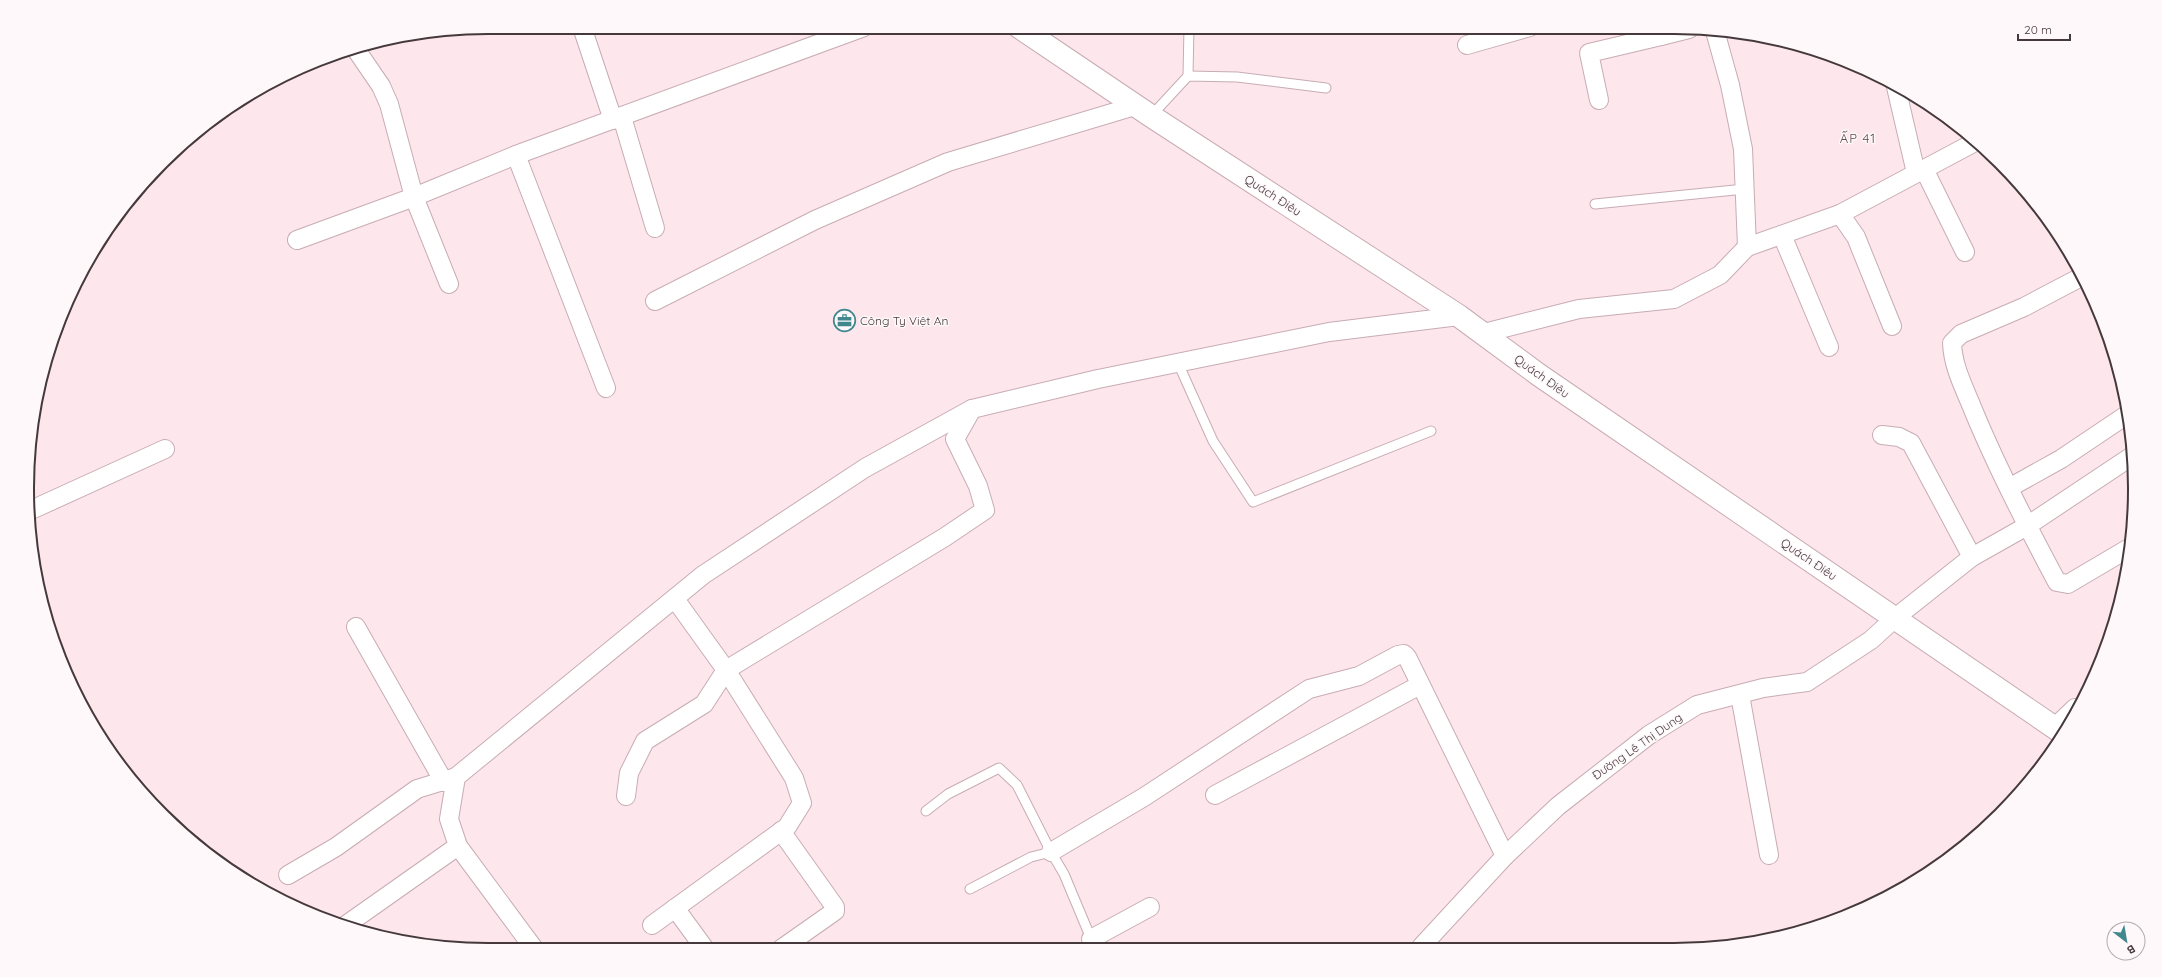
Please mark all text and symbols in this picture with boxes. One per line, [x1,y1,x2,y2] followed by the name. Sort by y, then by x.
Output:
[2018,16,2070,42] scale bar
[2024,22,2052,37] text: 20 m
[1840,130,1876,146] district label: ẤP 41
[1242,171,1304,219] street label: Quách Điêu
[832,307,858,333] office icon: Công Ty Việt An
[860,313,948,328] place label: Công Ty Việt An
[1511,351,1573,401] street label: Quách Điêu
[1778,535,1840,583] street label: Quách Điêu
[1589,709,1685,783] street label: Đường Lê Thị Dung
[2106,921,2146,961] north arrow
[2124,942,2138,957] text: B

